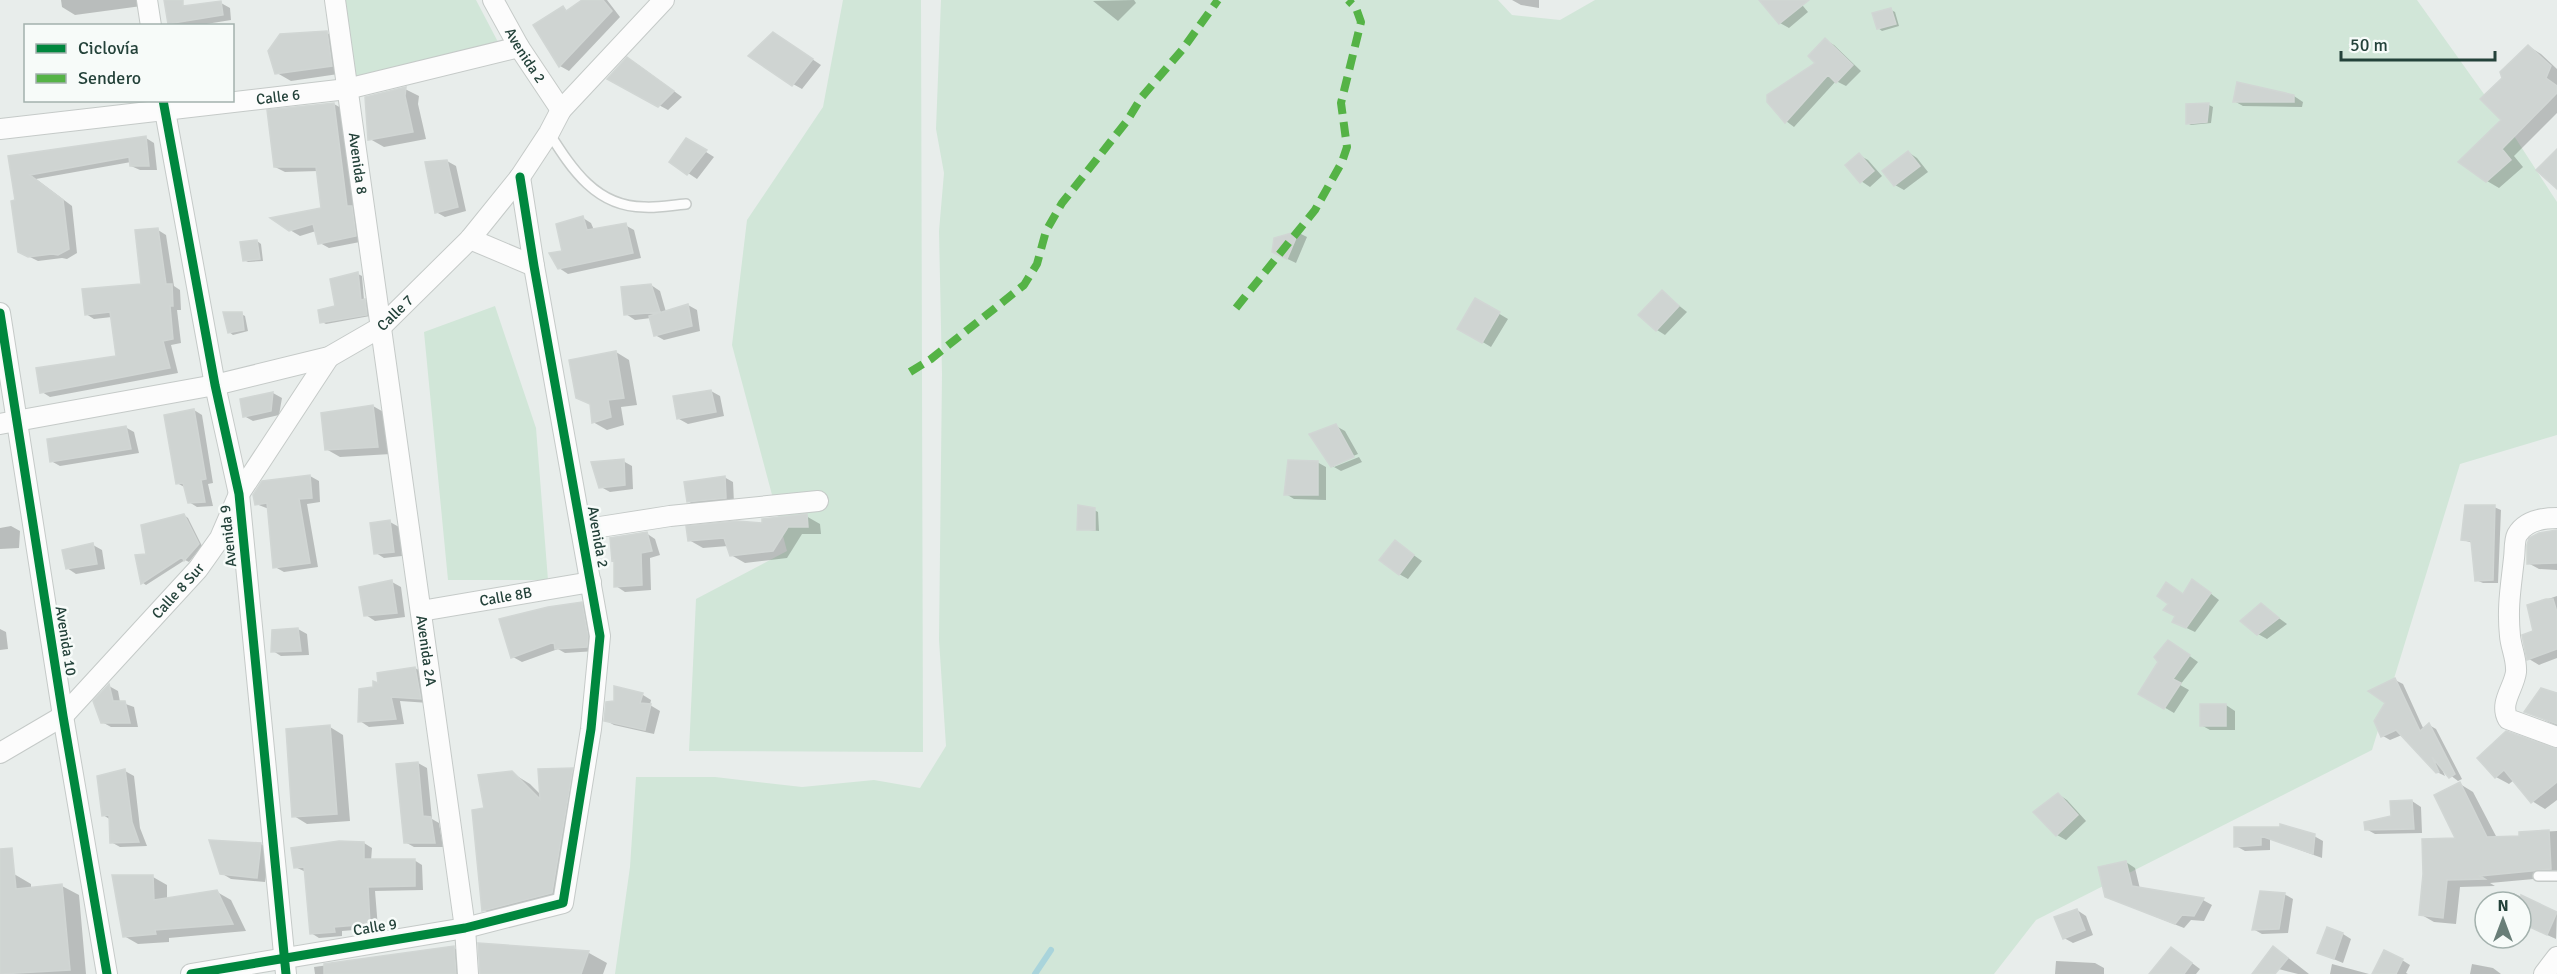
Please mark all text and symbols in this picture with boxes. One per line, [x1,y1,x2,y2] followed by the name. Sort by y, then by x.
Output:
[24,24,234,102] legend
[501,24,549,86] street label: Avenida 2
[2341,24,2496,62] scale bar
[2350,34,2388,56] text: 50 m
[78,37,139,59] text: Ciclovía
[78,67,141,89] text: Sendero
[255,85,301,108] street label: Calle 6
[345,131,371,196] street label: Avenida 8
[373,291,417,335] street label: Calle 7
[216,504,240,568] street label: Avenida 9
[584,505,612,569] street label: Avenida 2
[148,559,209,622] street label: Calle 8 Sur
[478,583,533,610] street label: Calle 8B
[52,605,80,677] street label: Avenida 10
[412,614,440,687] street label: Avenida 2A
[2473,890,2533,950] north arrow
[2497,896,2509,916] text: N
[352,915,398,939] street label: Calle 9

